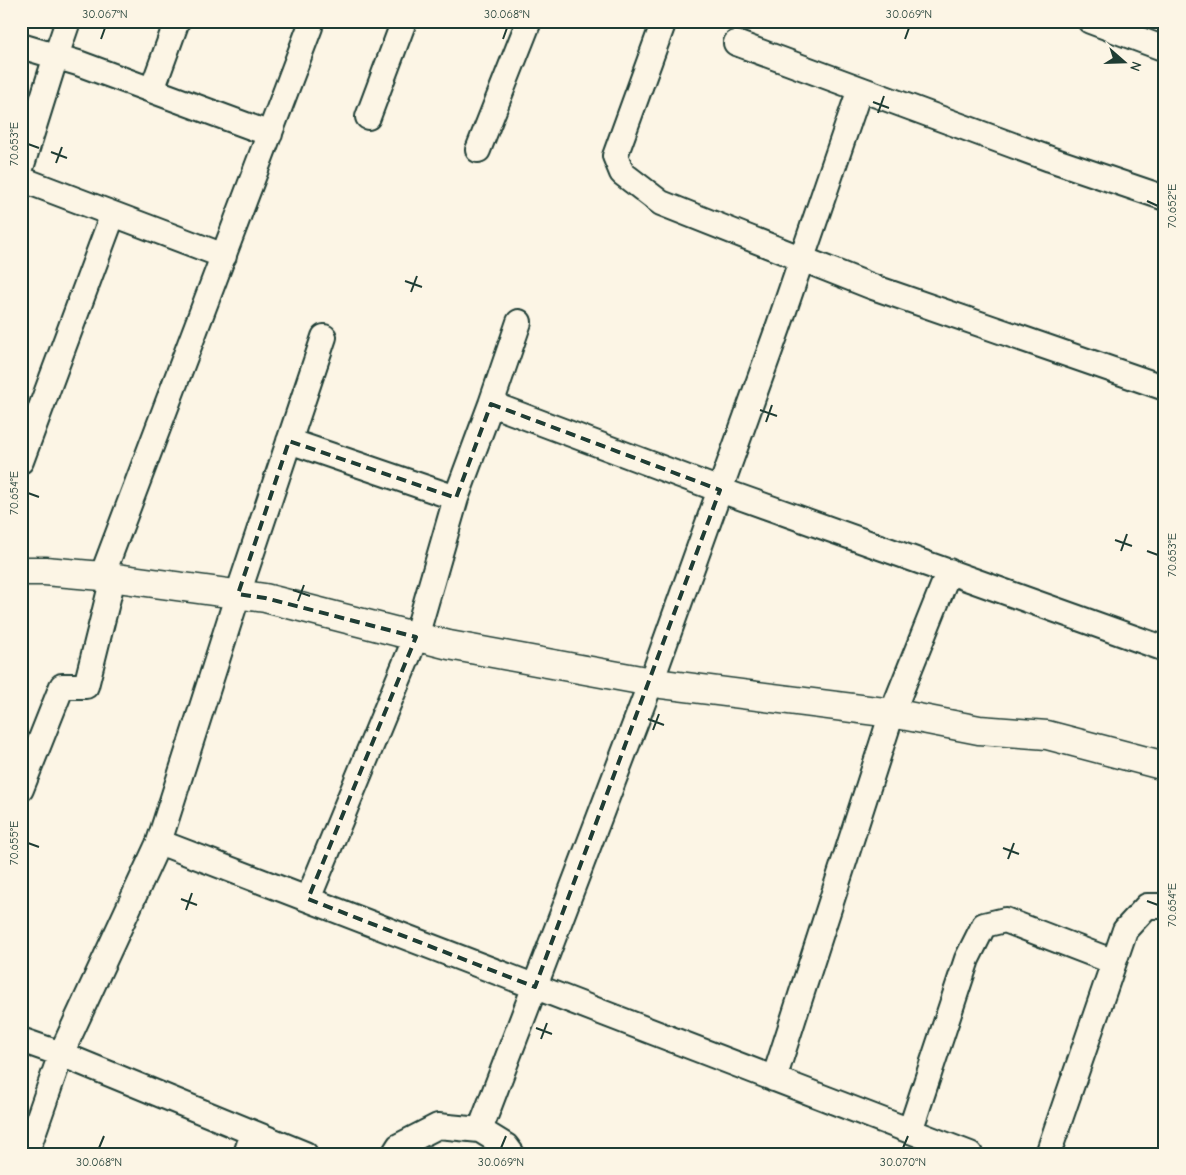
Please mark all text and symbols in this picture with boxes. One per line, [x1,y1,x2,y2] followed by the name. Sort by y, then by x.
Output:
[82,7,128,21] text: 30.067°N
[484,7,530,21] text: 30.068°N
[886,7,932,21] text: 30.069°N
[1098,38,1148,88] north arrow
[1126,59,1145,73] text: N
[7,122,21,166] text: 70.653°E
[1165,184,1179,228] text: 70.652°E
[7,471,21,515] text: 70.654°E
[1165,533,1179,577] text: 70.653°E
[7,821,21,865] text: 70.655°E
[1165,883,1179,927] text: 70.654°E
[76,1155,122,1169] text: 30.068°N
[478,1155,524,1169] text: 30.069°N
[880,1155,926,1169] text: 30.070°N

